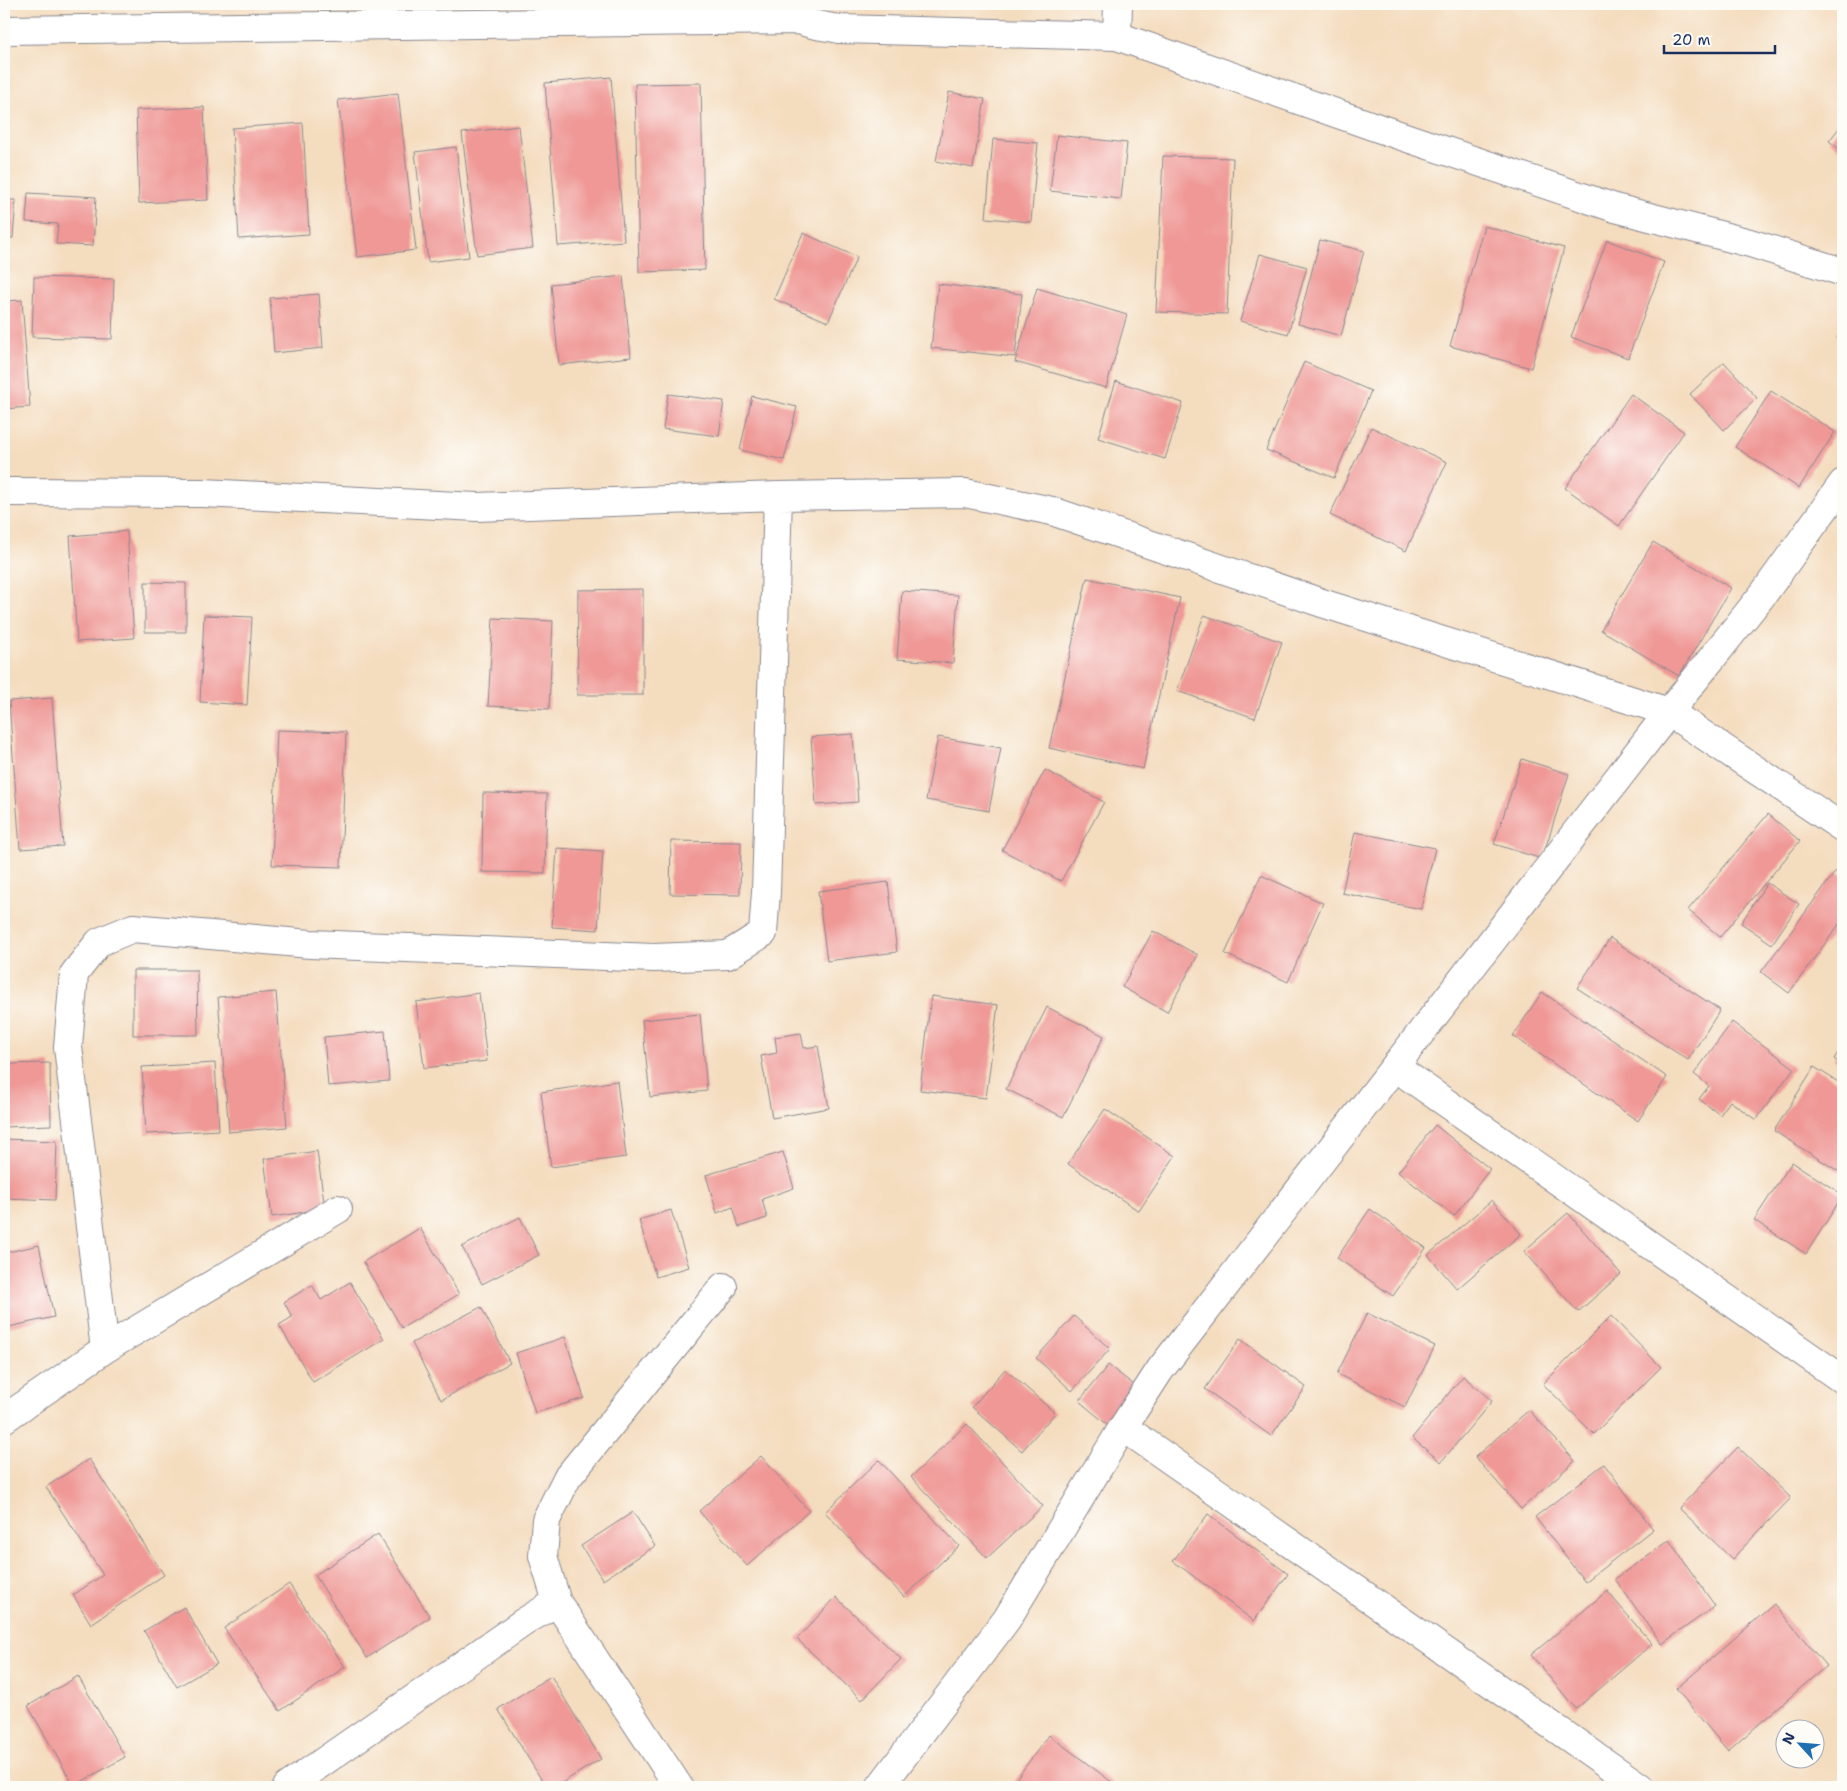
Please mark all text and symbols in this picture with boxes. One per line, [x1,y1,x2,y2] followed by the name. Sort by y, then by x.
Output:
[1664,22,1776,54] scale bar
[1672,30,1711,50] text: 20 m
[1774,1718,1824,1768] north arrow
[1778,1729,1799,1747] text: N

